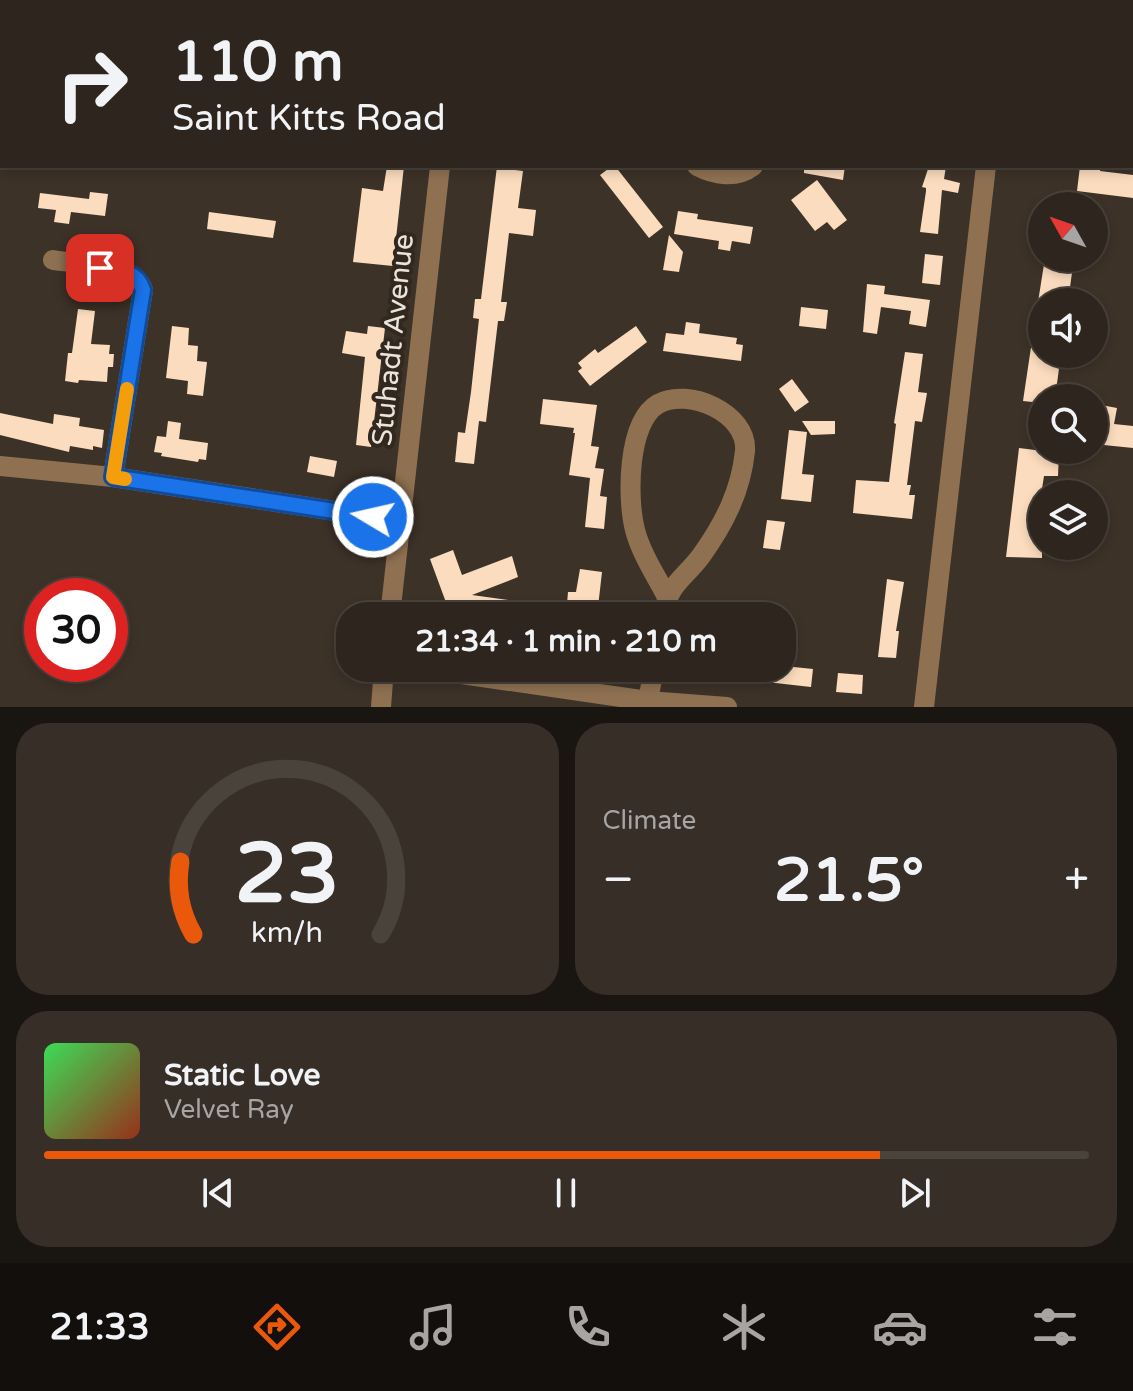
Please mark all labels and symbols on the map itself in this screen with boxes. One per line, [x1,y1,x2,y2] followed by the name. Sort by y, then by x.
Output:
[1028,192,1108,272] north arrow
[365,232,421,448] street label: Stuhadt Avenue
[66,234,134,302] pin
[331,475,415,559] position arrow
[24,578,128,682] speed limit sign: 30

